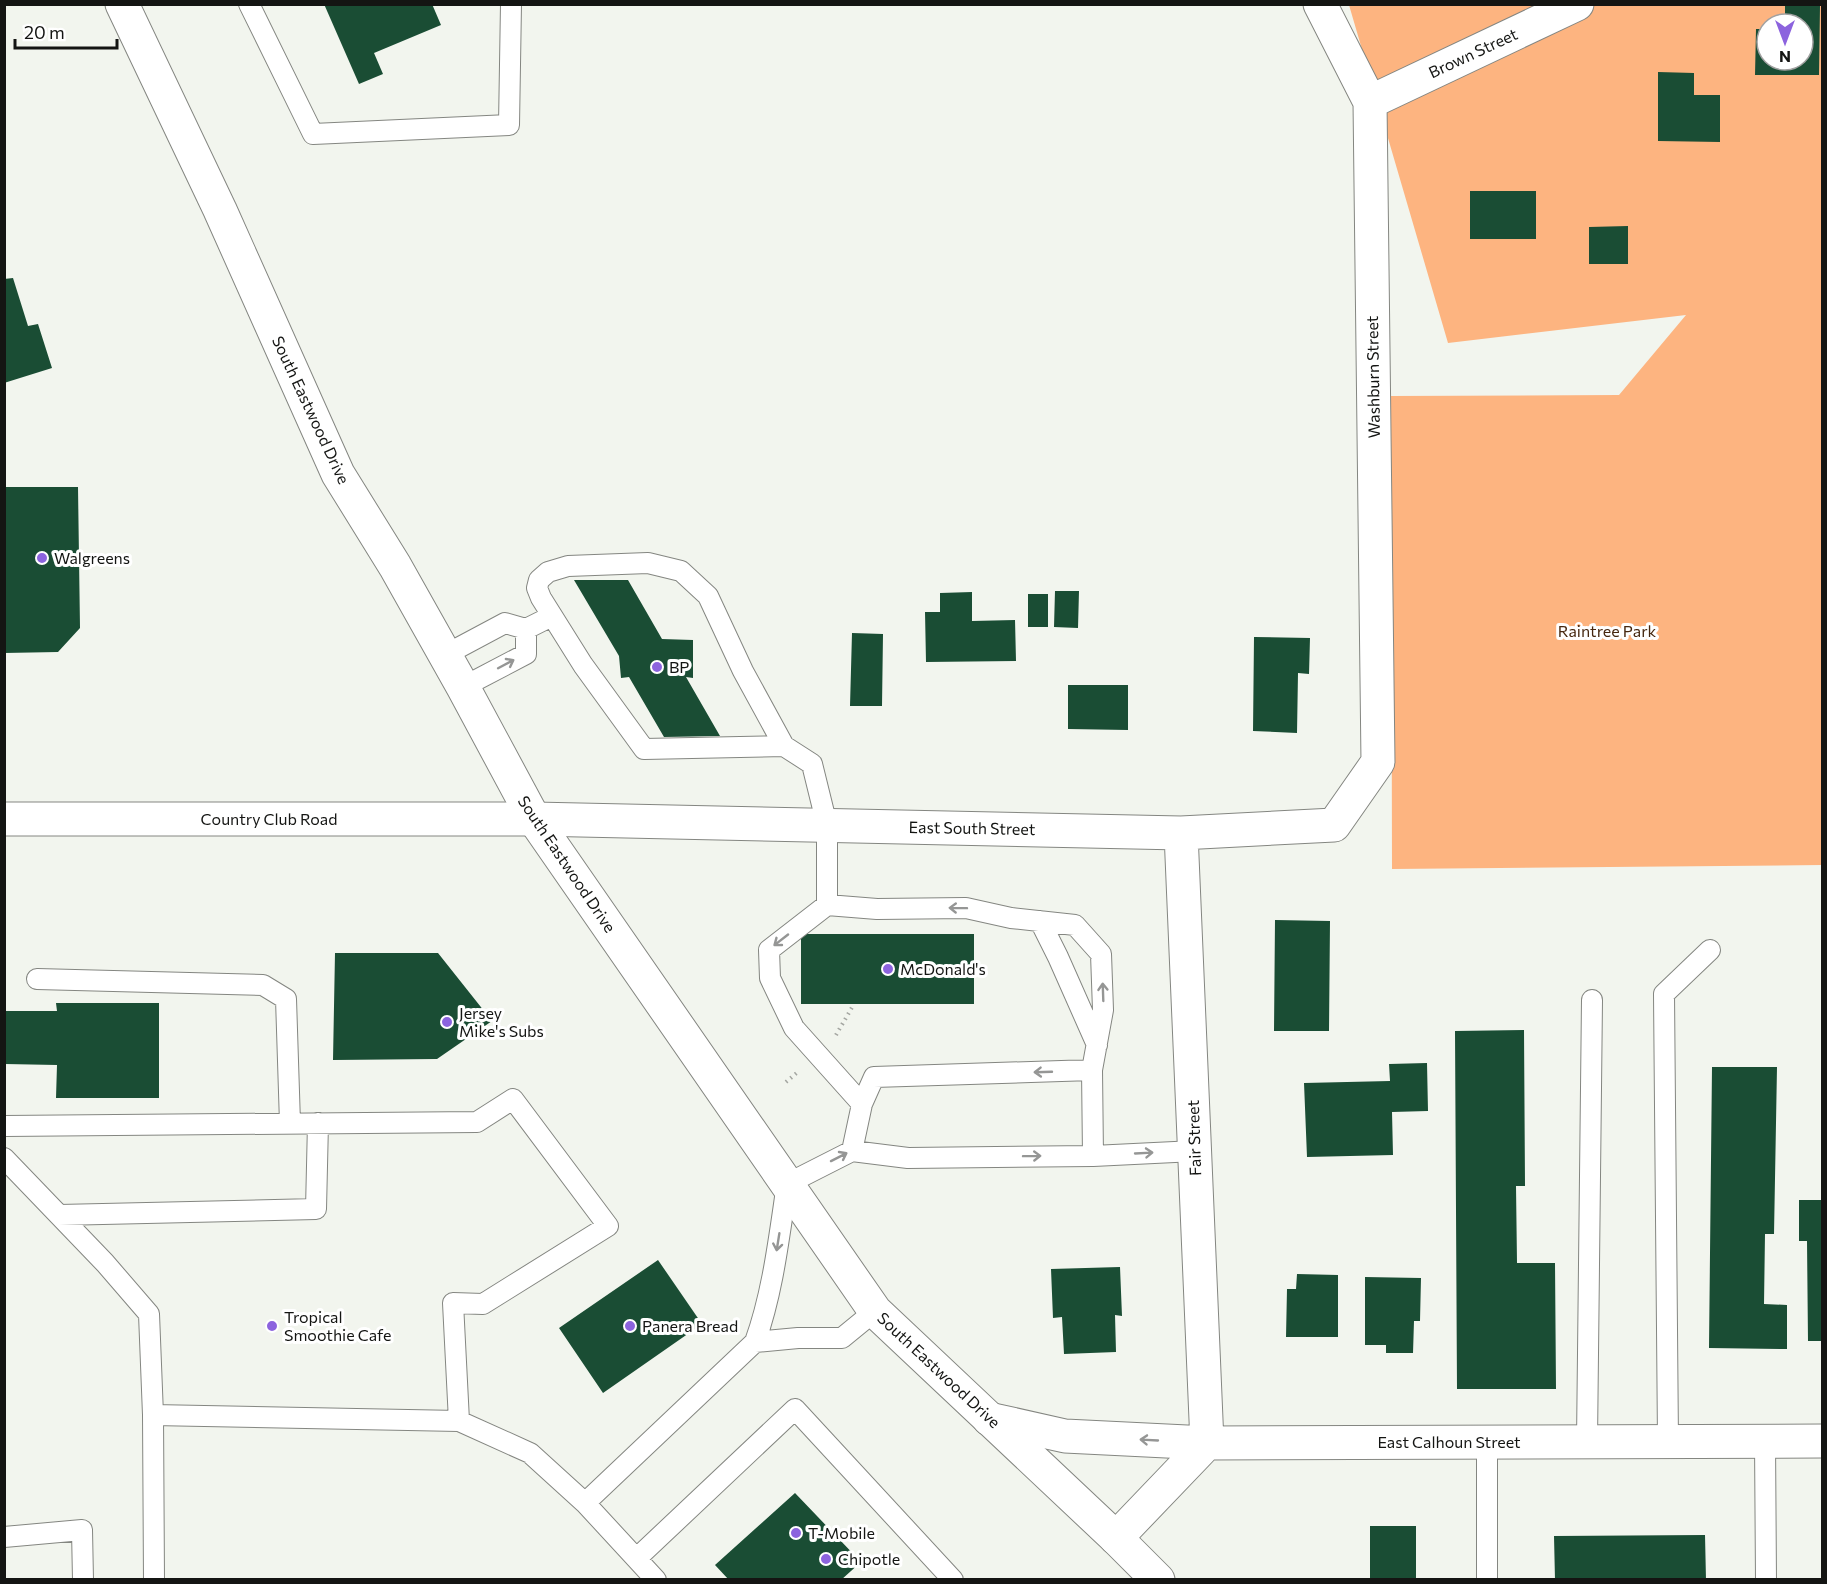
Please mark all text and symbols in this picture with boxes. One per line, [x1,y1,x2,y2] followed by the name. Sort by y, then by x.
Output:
[15,12,117,50] scale bar
[1755,12,1815,72] north arrow
[24,21,65,43] text: 20 m
[1425,23,1521,81] street label: Brown Street
[1779,48,1791,67] text: N
[1362,315,1383,438] street label: Washburn Street
[269,333,354,487] street label: South Eastwood Drive
[54,548,130,567] place label: Walgreens
[35,551,49,565] marker: Walgreens
[1558,621,1657,640] park label: Raintree Park
[669,657,689,676] place label: BP
[496,658,514,670] one-way arrow
[650,660,664,674] marker: BP
[515,792,620,936] street label: South Eastwood Drive
[201,809,337,828] street label: Country Club Road
[909,817,1036,838] street label: East South Street
[949,903,969,914] one-way arrow
[773,934,789,947] one-way arrow
[900,959,986,978] place label: McDonald's
[881,962,895,976] marker: McDonald's
[1097,982,1108,1002] one-way arrow
[459,1003,544,1040] place label: Jersey Mike's Subs
[440,1015,454,1029] marker: Jersey Mike's Subs
[1034,1066,1054,1077] one-way arrow
[1183,1099,1204,1176] street label: Fair Street
[1133,1148,1153,1159] one-way arrow
[830,1151,848,1162] one-way arrow
[1022,1151,1042,1162] one-way arrow
[772,1231,783,1251] one-way arrow
[284,1307,391,1344] place label: Tropical Smoothie Cafe
[874,1308,1005,1431] street label: South Eastwood Drive
[642,1316,738,1335] place label: Panera Bread
[265,1319,279,1333] marker: Tropical Smoothie Cafe
[623,1319,637,1333] marker: Panera Bread
[1377,1432,1521,1451] street label: East Calhoun Street
[1139,1435,1159,1446] one-way arrow
[808,1523,875,1542] place label: T-Mobile
[789,1526,803,1540] marker: T-Mobile
[838,1549,900,1568] place label: Chipotle
[819,1552,833,1566] marker: Chipotle

